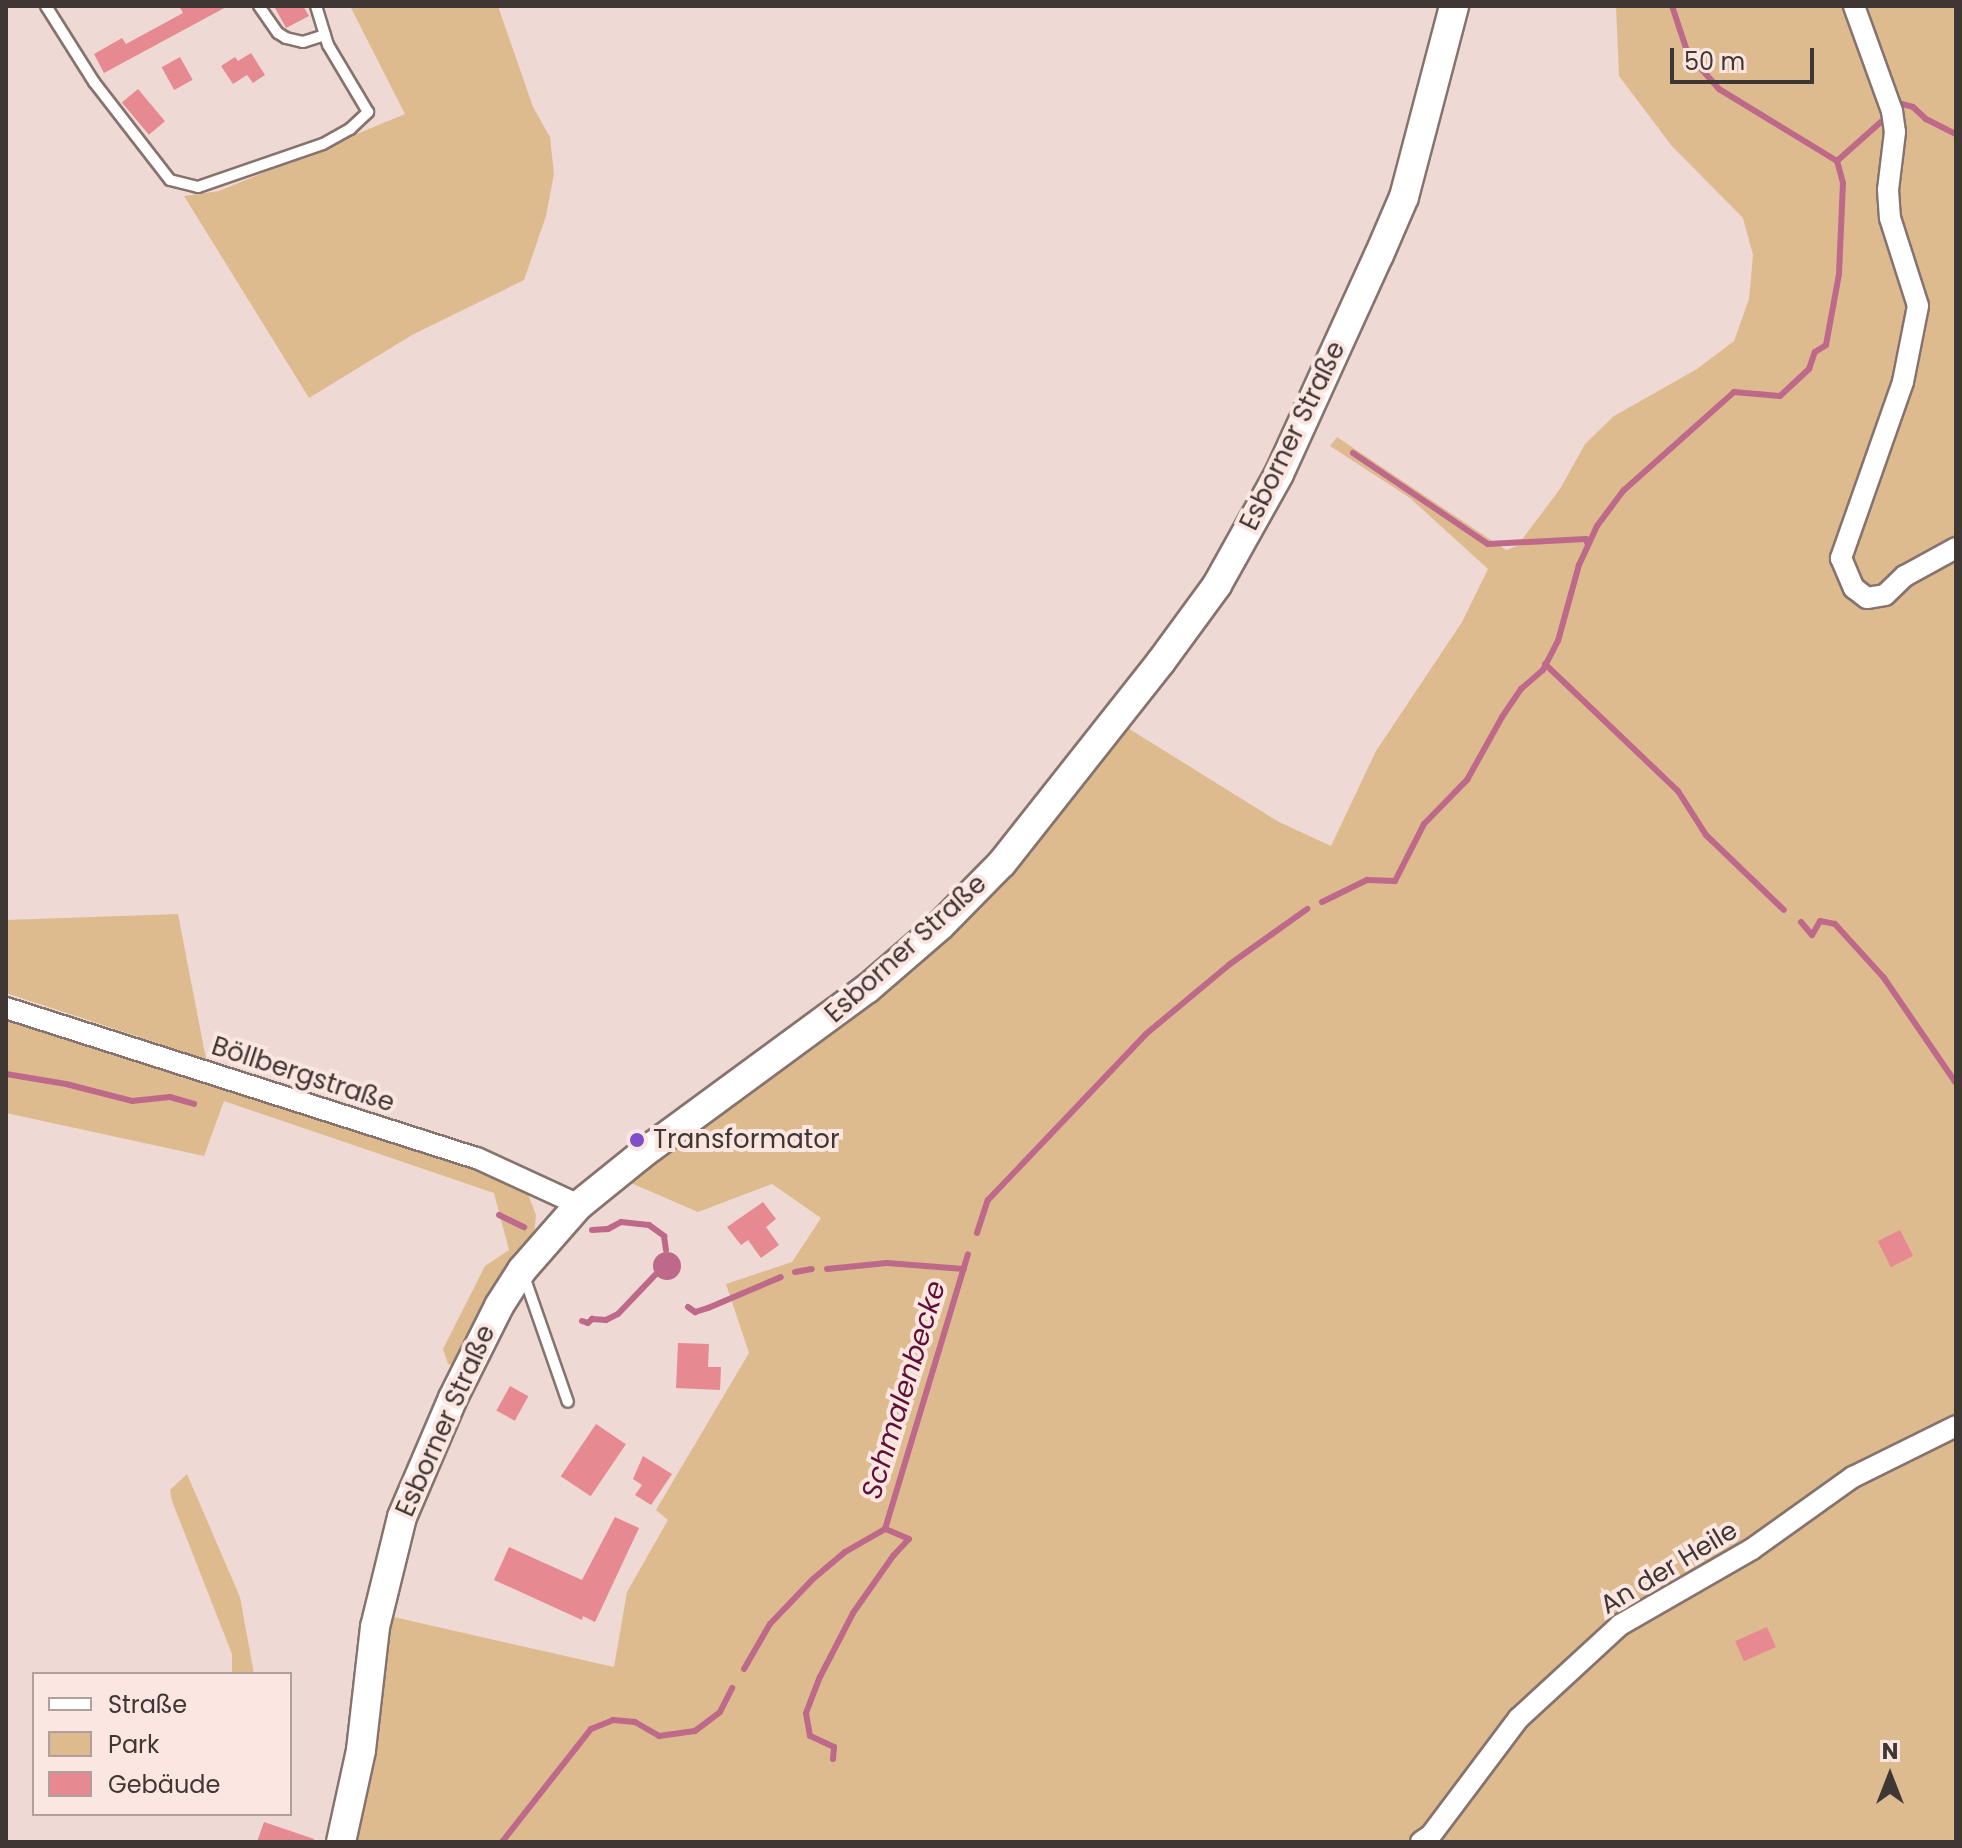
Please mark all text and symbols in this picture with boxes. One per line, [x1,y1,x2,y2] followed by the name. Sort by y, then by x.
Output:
[1674,32,1818,82] scale bar
[1684,45,1745,78] text: 50 m
[1234,337,1352,535] street label: Esborner Straße
[819,868,993,1030] street label: Esborner Straße
[208,1031,398,1119] street label: Böllbergstraße
[653,1124,840,1156] place label: Transformator
[628,1131,646,1149] marker: Transformator
[855,1277,953,1503] water label: Schmalenbecke
[390,1321,502,1521] street label: Esborner Straße
[1595,1515,1743,1621] street label: An der Heile
[32,1672,292,1816] legend
[108,1688,187,1721] text: Straße
[108,1728,159,1761] text: Park
[1850,1736,1930,1816] north arrow
[1882,1736,1898,1767] text: N
[108,1768,220,1801] text: Gebäude

